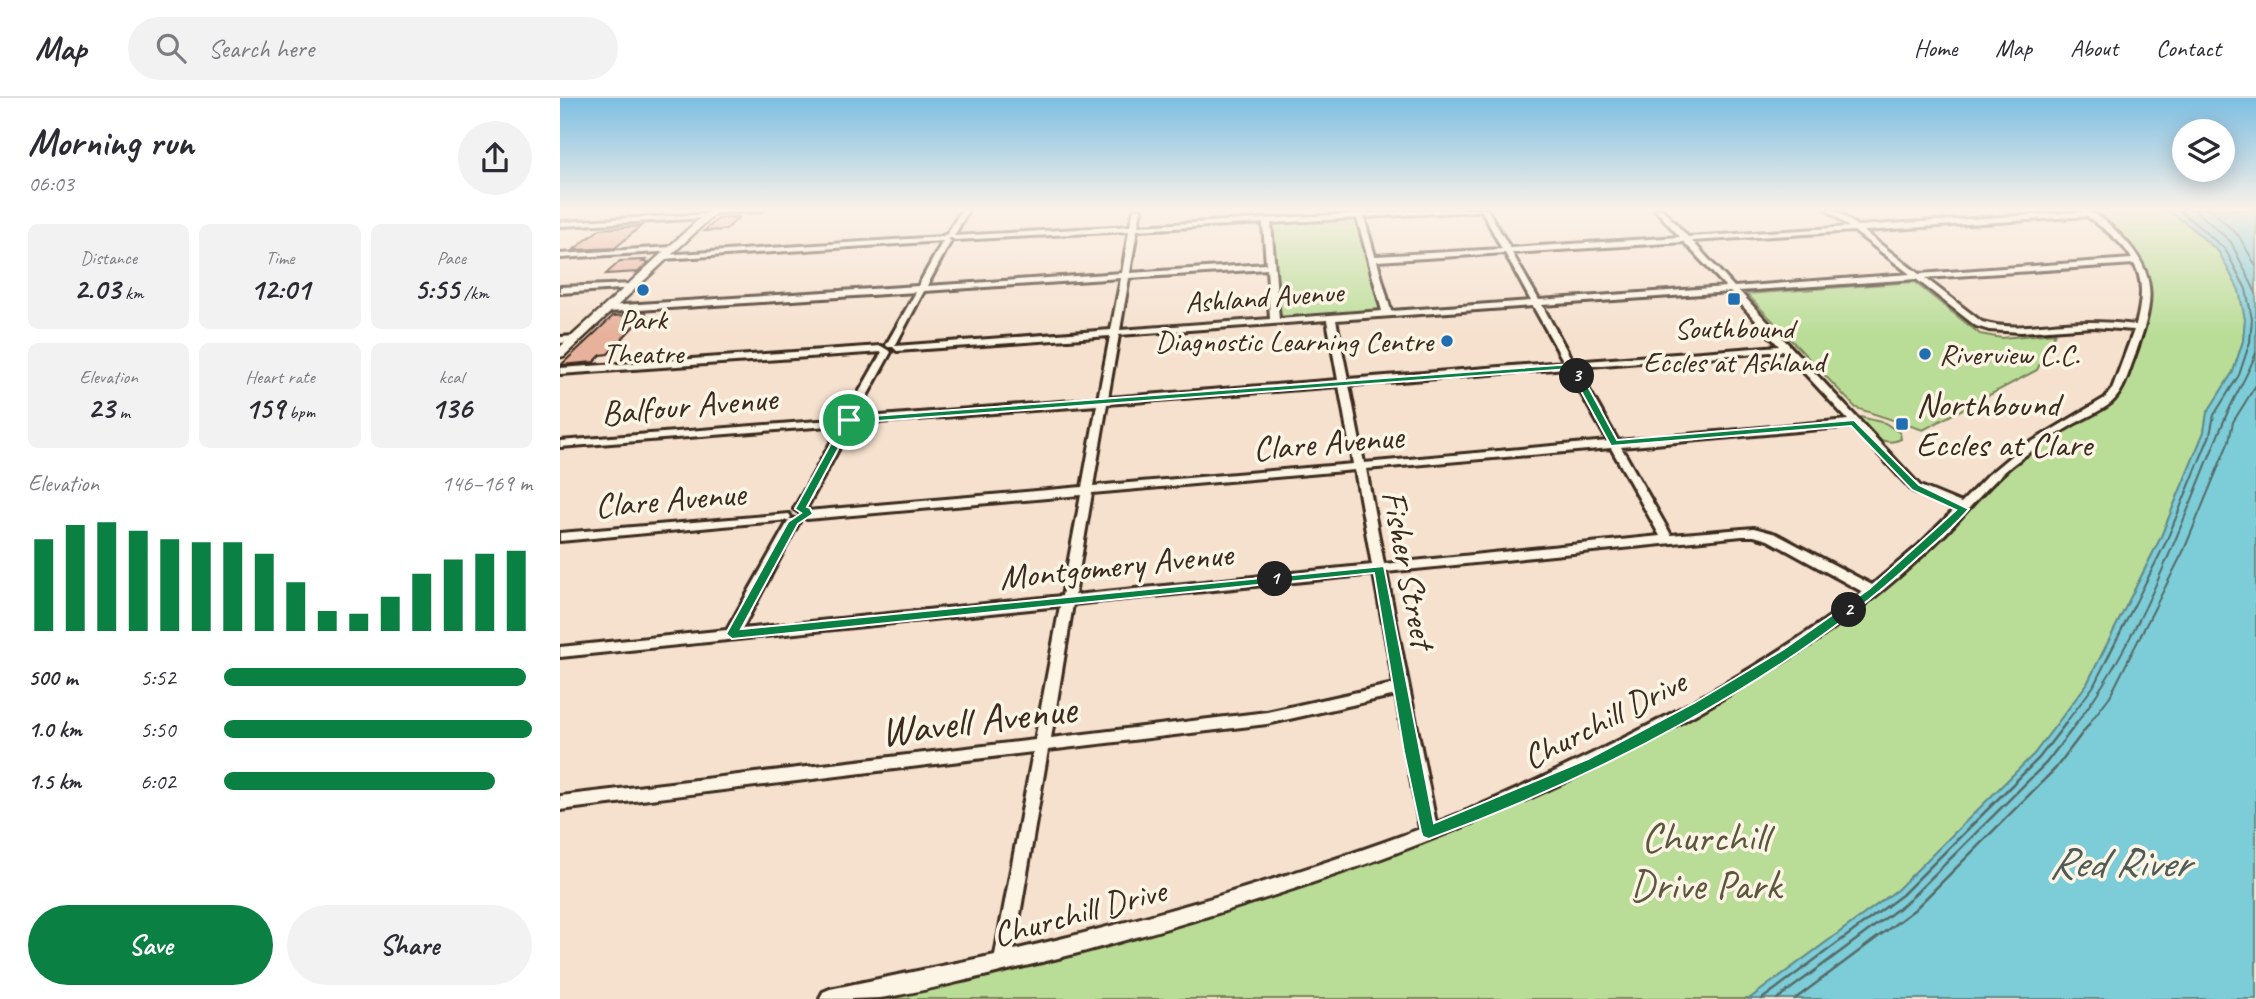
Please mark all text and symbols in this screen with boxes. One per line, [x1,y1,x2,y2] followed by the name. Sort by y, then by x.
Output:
[128,17,618,80] search box
[35,27,86,69] text: Map
[152,29,190,67] icon: search
[208,32,314,65] text: Search here
[1914,33,1957,63] text: Home
[1995,33,2032,63] text: Map
[2070,33,2118,63] text: About
[2156,33,2221,63] text: Contact
[28,119,194,166] text: Morning run
[2172,119,2235,182] map controls
[2172,119,2235,182] button: layers
[458,121,532,195] button: share
[28,169,74,198] text: 06:03
[80,246,137,270] text: Distance
[265,246,295,270] text: Time
[437,246,466,270] text: Pace
[74,270,120,308] text: 2.03
[250,270,310,308] text: 12:01
[414,270,459,308] text: 5:55
[1184,272,1347,321] street label: Ashland Avenue
[120,281,143,305] text: km
[459,281,489,305] text: /km
[635,282,651,298] marker: Park Theatre
[1726,291,1742,307] marker: Southbound Eccles at Ashland
[603,300,686,372] place label: Park Theatre
[1643,309,1829,381] place label: Southbound Eccles at Ashland
[1155,322,1435,360] place label: Diagnostic Learning Centre
[1439,333,1455,349] marker: Diagnostic Learning Centre
[1939,335,2080,373] place label: Riverview C.C.
[1917,346,1933,362] marker: Riverview C.C.
[1560,358,1594,394] pin: 3
[1572,363,1581,387] text: 3
[79,365,138,389] text: Elevation
[245,365,315,389] text: Heart rate
[439,365,464,389] text: kcal
[599,375,781,436] street label: Balfour Avenue
[1916,382,2094,467] place label: Northbound Eccles at Clare
[88,389,115,427] text: 23
[245,389,284,427] text: 159
[431,389,472,427] text: 136
[819,390,879,450] pin
[115,400,130,424] text: m
[284,400,315,424] text: bpm
[830,401,868,439] icon: arrive
[1251,413,1408,471] street label: Clare Avenue
[1894,416,1910,432] marker: Northbound Eccles at Clare
[28,469,99,498] text: Elevation
[441,469,532,498] text: 146–169 m
[593,470,750,528] street label: Clare Avenue
[1371,487,1447,656] street label: Fisher Street
[997,531,1237,600] street label: Montgomery Avenue
[1258,561,1292,596] pin: 1
[1270,566,1279,590] text: 1
[1832,592,1866,628] pin: 2
[1844,597,1853,621] text: 2
[1515,658,1696,780] street label: Churchill Drive
[28,663,77,692] text: 500 m
[140,663,176,692] text: 5:52
[878,682,1081,759] street label: Wavell Avenue
[28,715,82,744] text: 1.0 km
[140,715,176,744] text: 5:50
[28,767,81,796] text: 1.5 km
[140,767,176,796] text: 6:02
[1630,811,1784,912] park label: Churchill Drive Park
[2049,835,2196,890] water label: Red River
[988,867,1173,957] street label: Churchill Drive
[28,905,273,985] button: Save
[287,905,532,985] button: Share

